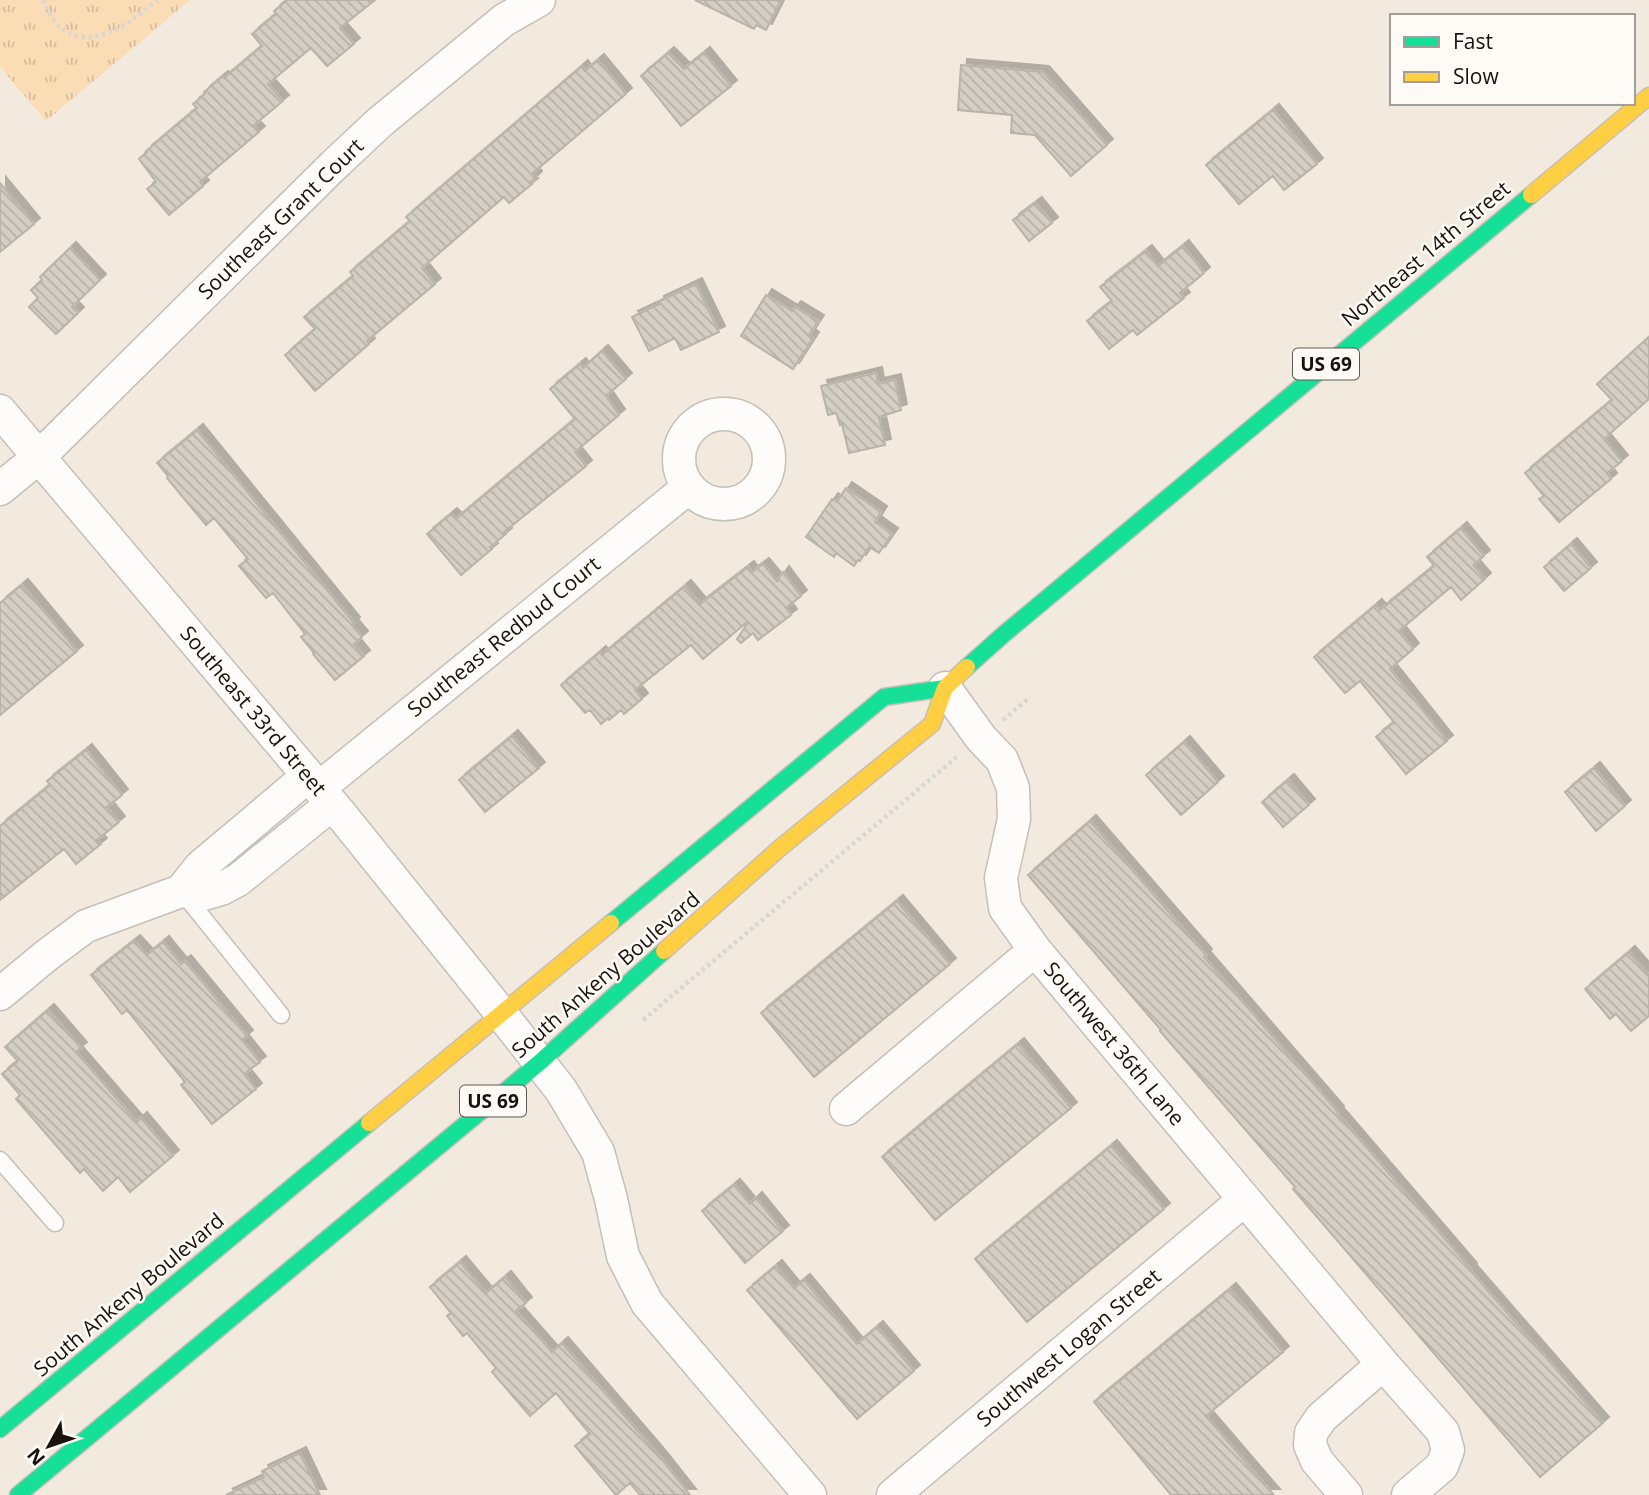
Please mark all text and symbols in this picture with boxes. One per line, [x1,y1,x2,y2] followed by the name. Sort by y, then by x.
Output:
[1390,14,1635,105] legend
[1453,27,1493,55] text: Fast
[1453,62,1499,90] text: Slow
[191,132,369,305] street label: Southeast Grant Court
[1335,174,1516,332] street label: Northeast 14th Street
[1293,348,1359,380] road number: US 69
[401,550,606,723] street label: Southeast Redbud Court
[174,620,333,801] street label: Southeast 33rd Street
[505,885,705,1064] street label: South Ankeny Boulevard
[1038,956,1192,1131] street label: Southwest 36th Lane
[460,1086,526,1116] road number: US 69
[27,1206,229,1382] street label: South Ankeny Boulevard
[970,1262,1166,1433] street label: Southwest Logan Street
[14,1411,84,1481] north arrow
[21,1443,51,1471] text: N

